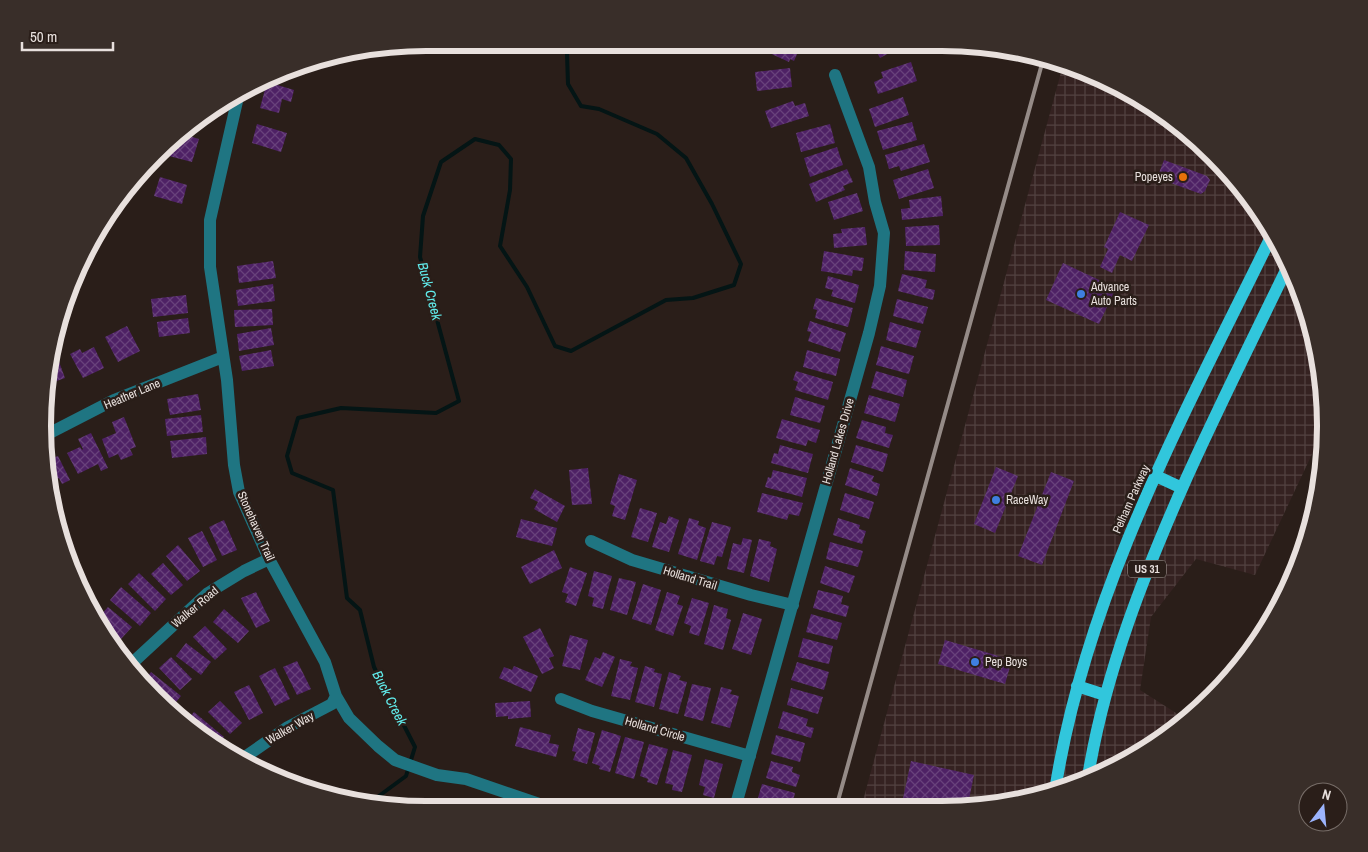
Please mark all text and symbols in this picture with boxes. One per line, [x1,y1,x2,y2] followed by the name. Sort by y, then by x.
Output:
[22,20,114,52] scale bar
[30,26,57,47] text: 50 m
[1135,169,1173,185] place label: Popeyes
[1177,171,1189,183] marker: Popeyes
[414,260,447,323] water label: Buck Creek
[1090,279,1137,309] place label: Advance Auto Parts
[1075,288,1087,300] marker: Advance Auto Parts
[101,375,163,413] street label: Heather Lane
[818,396,858,486] street label: Holland Lakes Drive
[1109,462,1153,536] street label: Pelham Parkway
[234,489,278,563] street label: Stonehaven Trail
[1006,492,1048,508] place label: RaceWay
[990,494,1002,506] marker: RaceWay
[1128,560,1166,578] road number: US 31
[661,562,719,594] street label: Holland Trail
[168,583,222,631] street label: Walker Road
[985,654,1027,670] place label: Pep Boys
[969,656,981,668] marker: Pep Boys
[369,667,412,730] water label: Buck Creek
[263,708,317,748] street label: Walker Way
[623,713,687,745] street label: Holland Circle
[1298,782,1348,832] north arrow
[1320,785,1333,804] text: N

